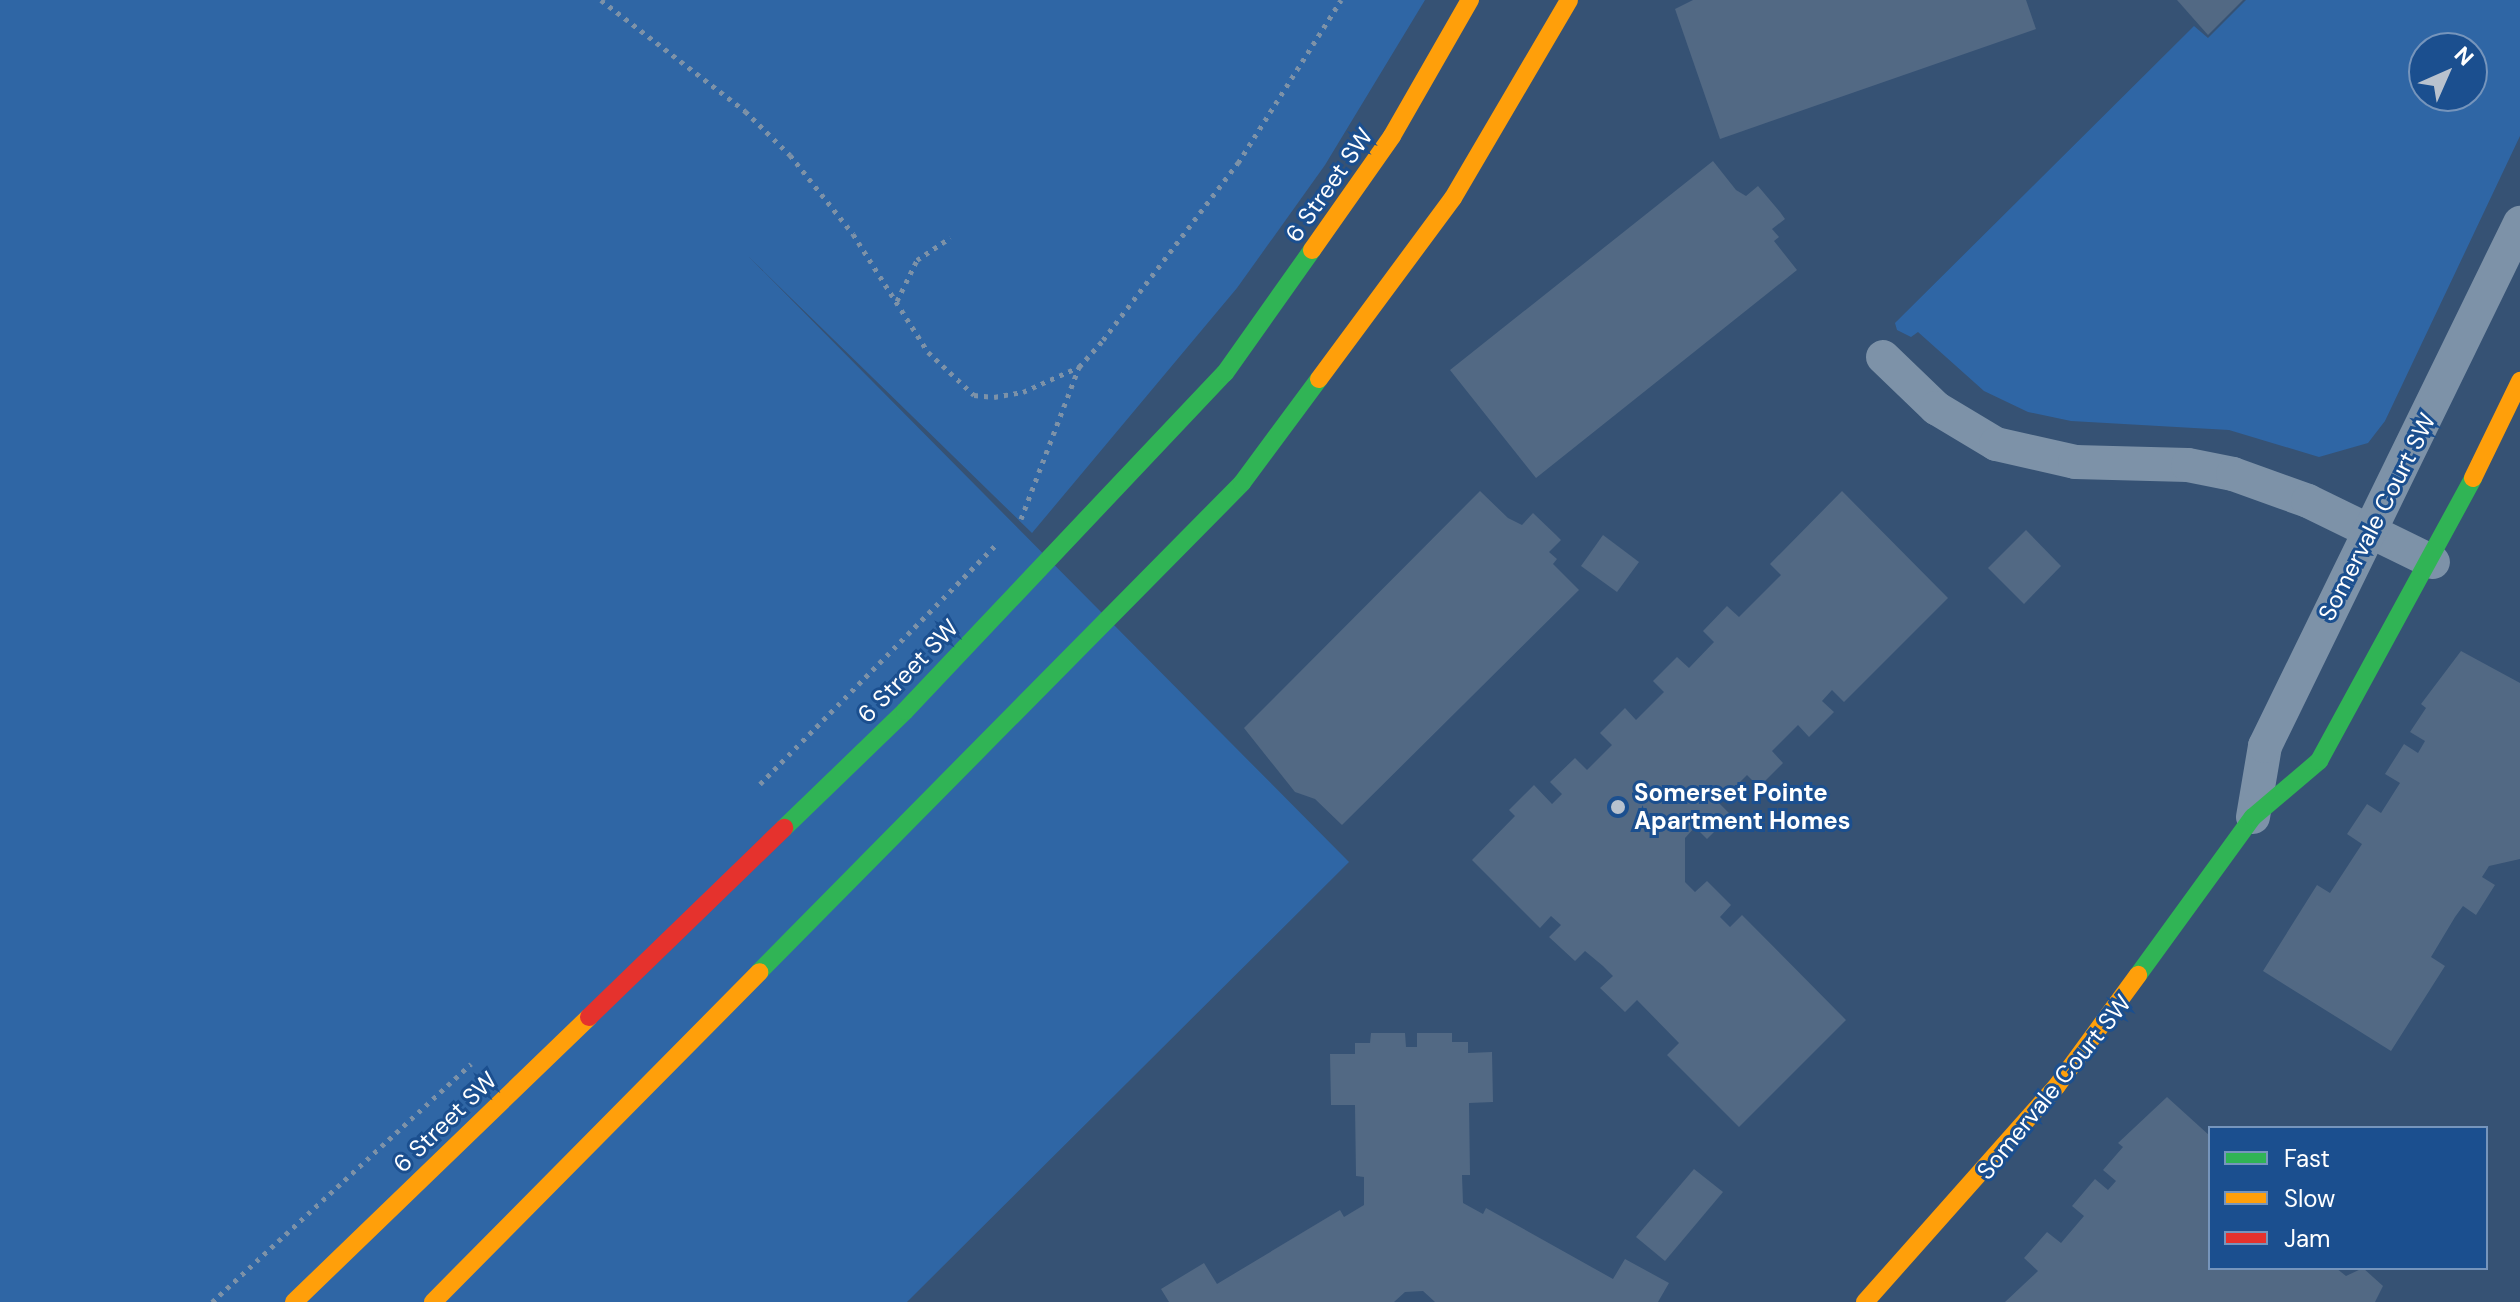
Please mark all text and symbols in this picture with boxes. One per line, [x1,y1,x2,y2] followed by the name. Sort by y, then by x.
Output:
[2408,32,2488,112] north arrow
[2448,40,2480,72] text: N
[1279,122,1379,248] street label: 6 Street SW
[2312,408,2442,626] street label: Somervale Court SW
[852,613,964,729] street label: 6 Street SW
[1634,779,1850,835] place label: Somerset Pointe Apartment Homes
[1609,798,1627,816] marker: Somerset Pointe Apartment Homes
[1971,989,2137,1185] street label: Somervale Court SW
[387,1066,503,1178] street label: 6 Street SW
[2208,1126,2488,1270] legend
[2284,1143,2330,1174] text: Fast
[2284,1183,2335,1214] text: Slow
[2284,1223,2330,1254] text: Jam

